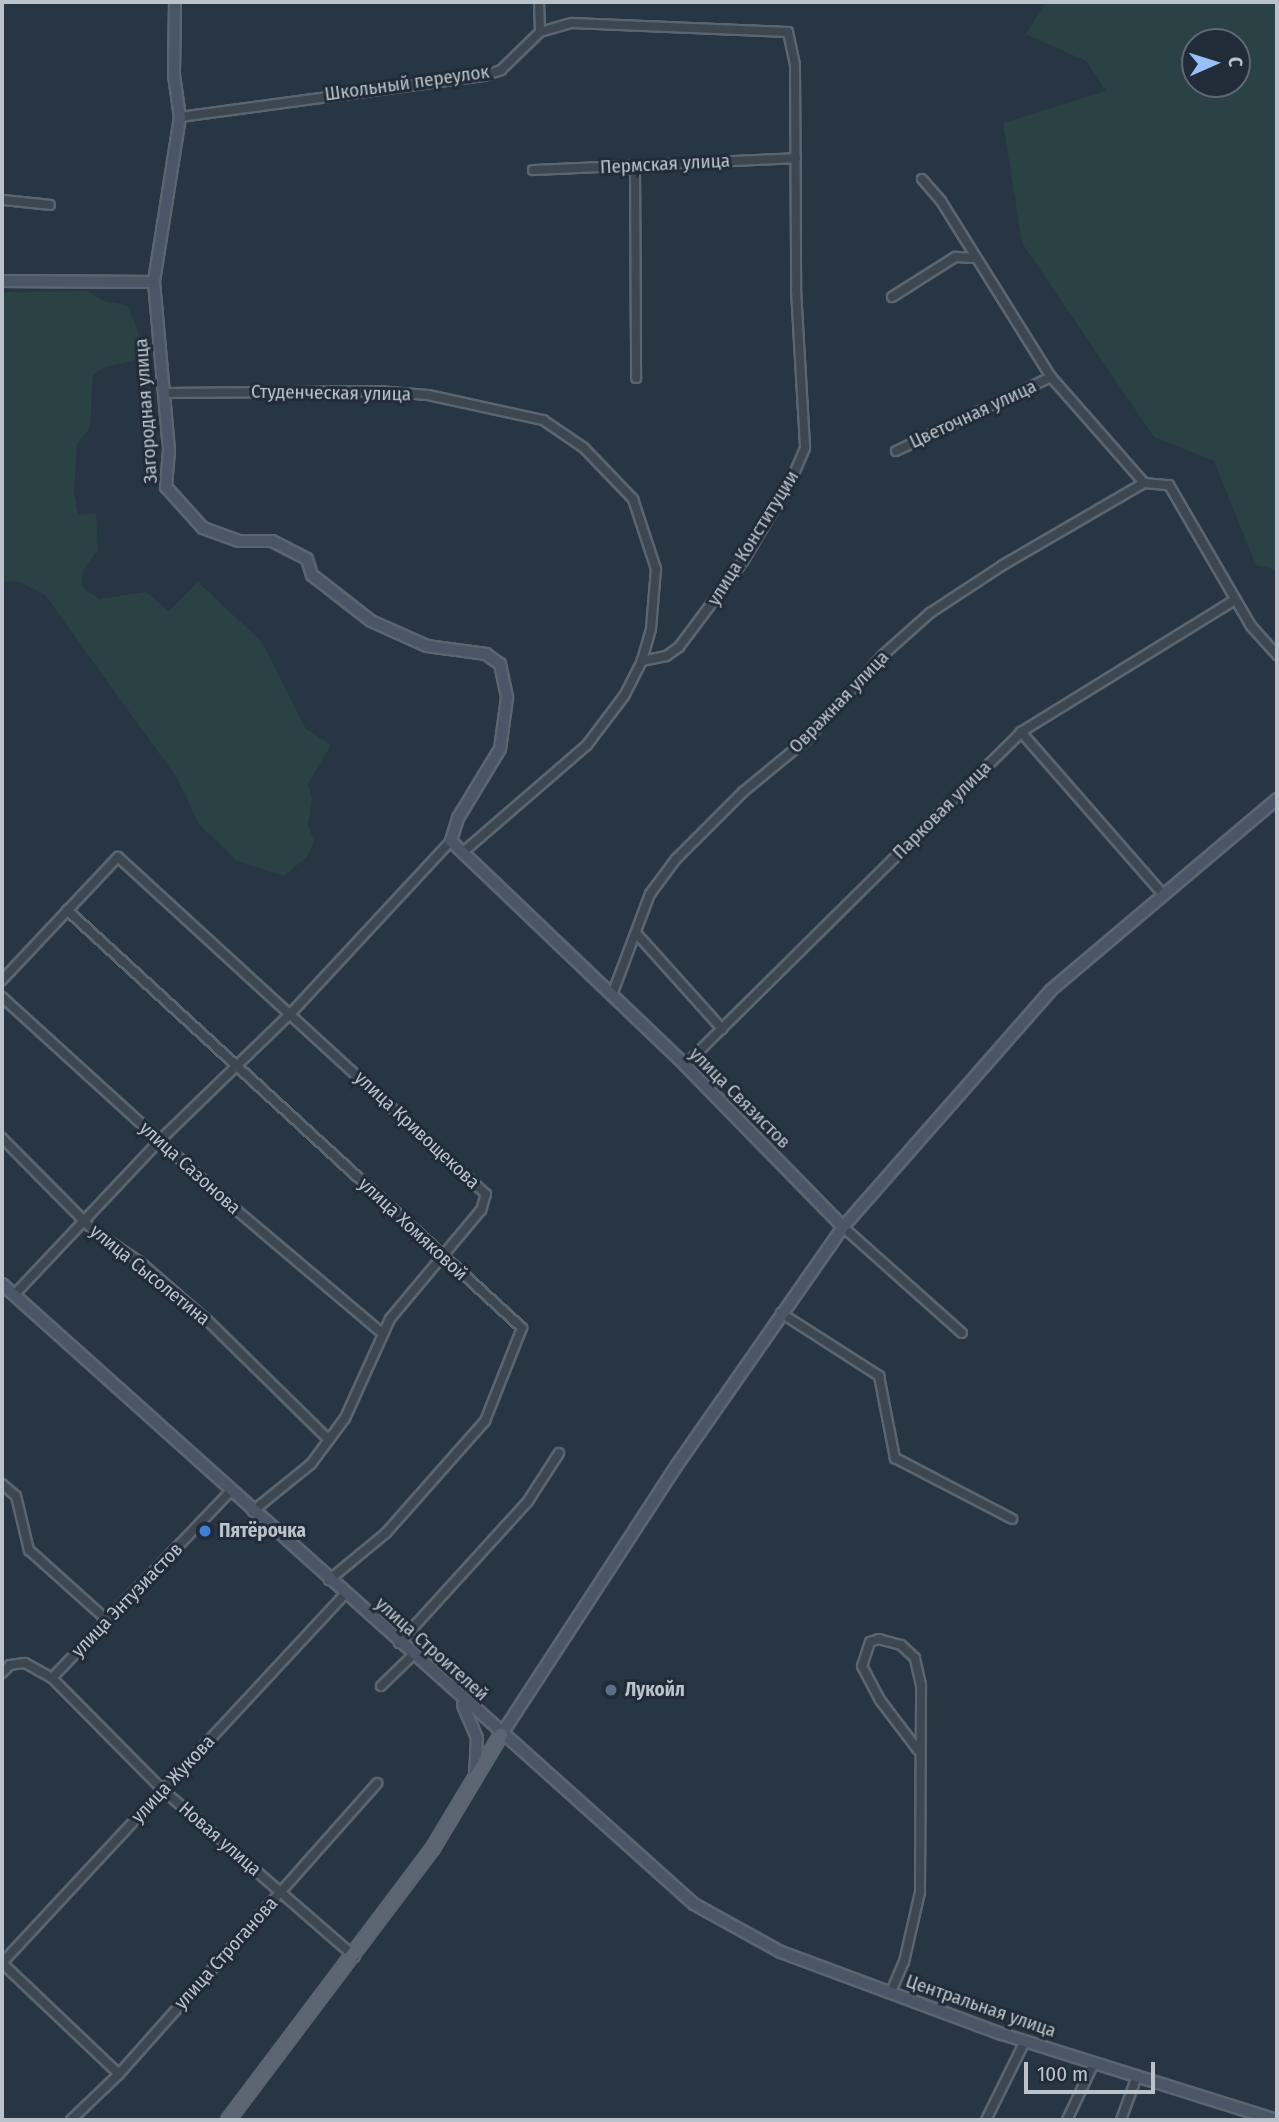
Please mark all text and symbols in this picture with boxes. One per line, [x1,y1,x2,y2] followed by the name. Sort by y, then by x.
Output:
[1181,28,1251,98] north arrow
[1224,56,1247,68] text: С
[323,60,491,106] street label: Школьный переулок
[599,149,731,179] street label: Пермская улица
[130,338,162,484] street label: Загородная улица
[906,375,1040,453] street label: Цветочная улица
[251,380,411,406] street label: Студенческая улица
[702,466,804,610] street label: улица Конституции
[784,646,894,758] street label: Овражная улица
[888,756,996,864] street label: Парковая улица
[685,1043,795,1153] street label: улица Связистов
[350,1066,484,1194] street label: улица Кривощекова
[135,1117,245,1219] street label: улица Сазонова
[354,1173,472,1285] street label: улица Хомяковой
[85,1220,215,1330] street label: улица Сысолетина
[219,1520,306,1542] place label: Пятёрочка
[197,1523,213,1539] marker: Пятёрочка
[67,1538,187,1662] street label: улица Энтузиастов
[371,1592,493,1706] street label: улица Строителей
[625,1679,685,1701] place label: Лукойл
[603,1682,619,1698] marker: Лукойл
[127,1730,219,1828] street label: улица Жукова
[174,1797,266,1881] street label: Новая улица
[170,1892,282,2014] street label: улица Строганова
[903,1970,1059,2042] street label: Центральная улица
[1027,2048,1158,2092] scale bar
[1037,2061,1088,2087] text: 100 m

